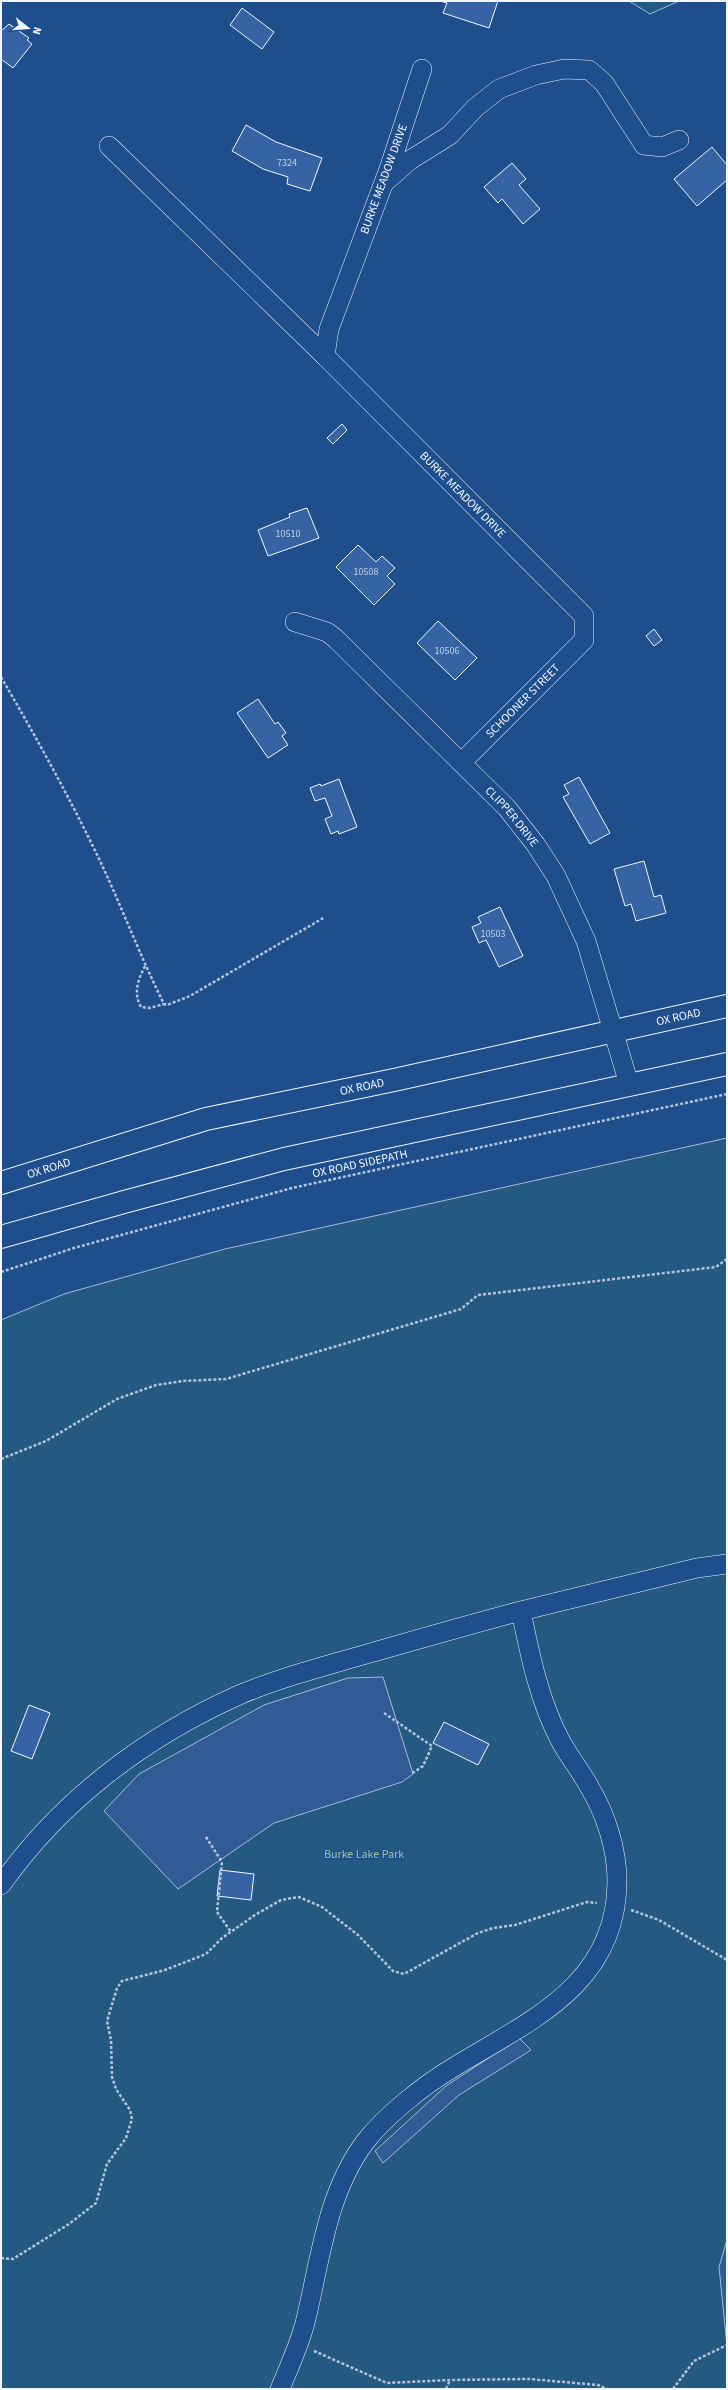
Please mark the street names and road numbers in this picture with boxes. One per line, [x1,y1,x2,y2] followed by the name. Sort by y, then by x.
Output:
[356,122,412,236] street label: BURKE MEADOW DRIVE
[416,447,510,542] street label: BURKE MEADOW DRIVE
[482,660,564,742] street label: SCHOONER STREET
[481,782,543,850] street label: CLIPPER DRIVE
[655,1004,702,1030] street label: OX ROAD
[338,1074,386,1100] street label: OX ROAD
[311,1146,409,1182] street label: OX ROAD SIDEPATH
[25,1153,73,1183] street label: OX ROAD

